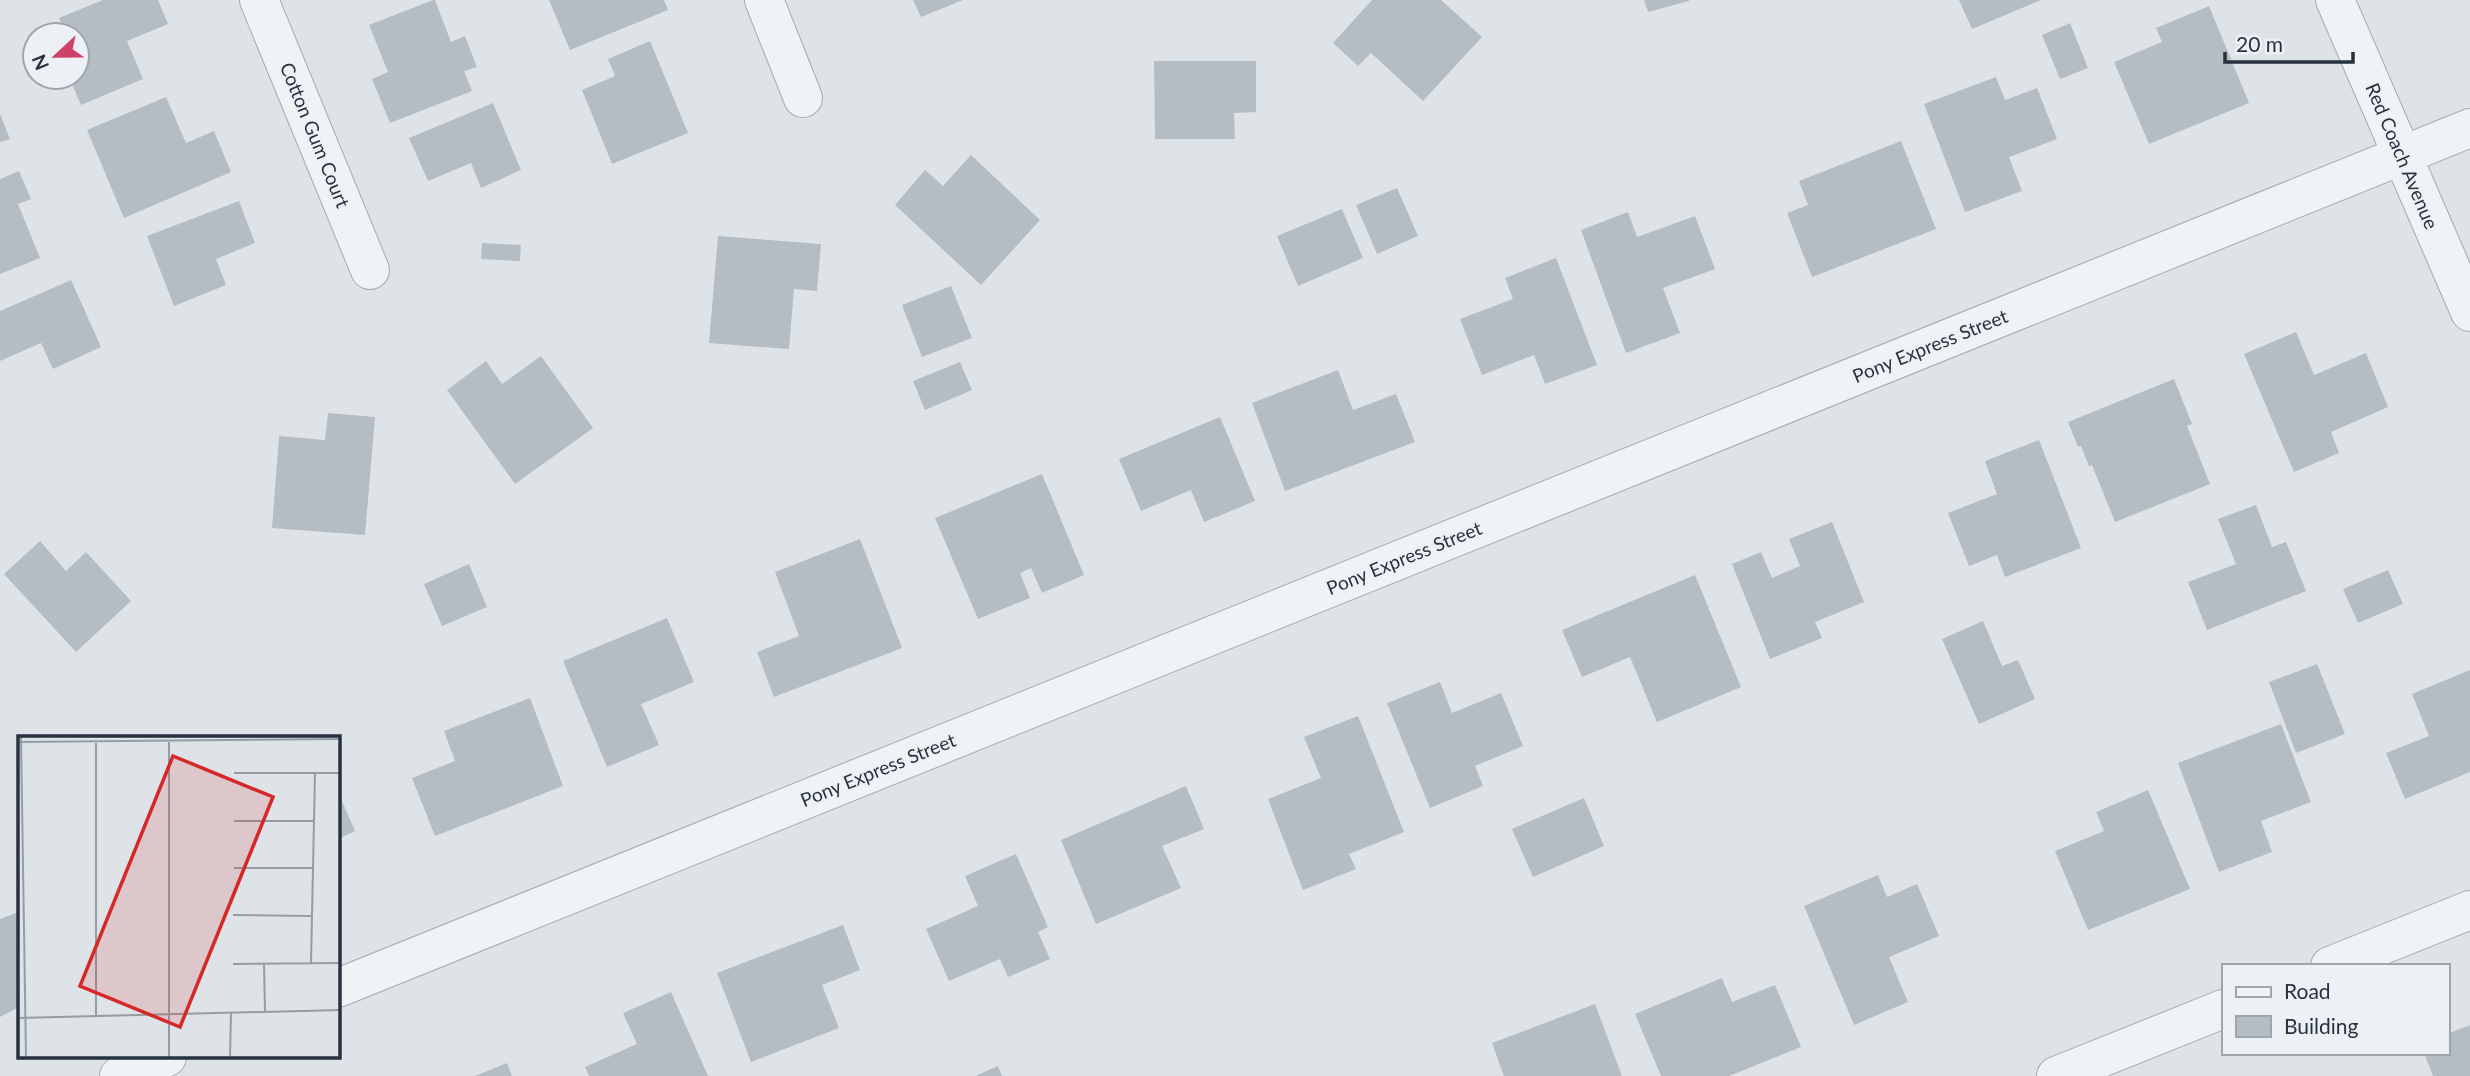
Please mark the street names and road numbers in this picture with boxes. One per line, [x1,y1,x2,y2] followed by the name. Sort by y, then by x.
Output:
[276,59,355,211] street label: Cotton Gum Court
[2361,79,2444,232] street label: Red Coach Avenue
[1849,304,2011,387] street label: Pony Express Street
[1323,516,1485,599] street label: Pony Express Street
[797,728,959,811] street label: Pony Express Street

